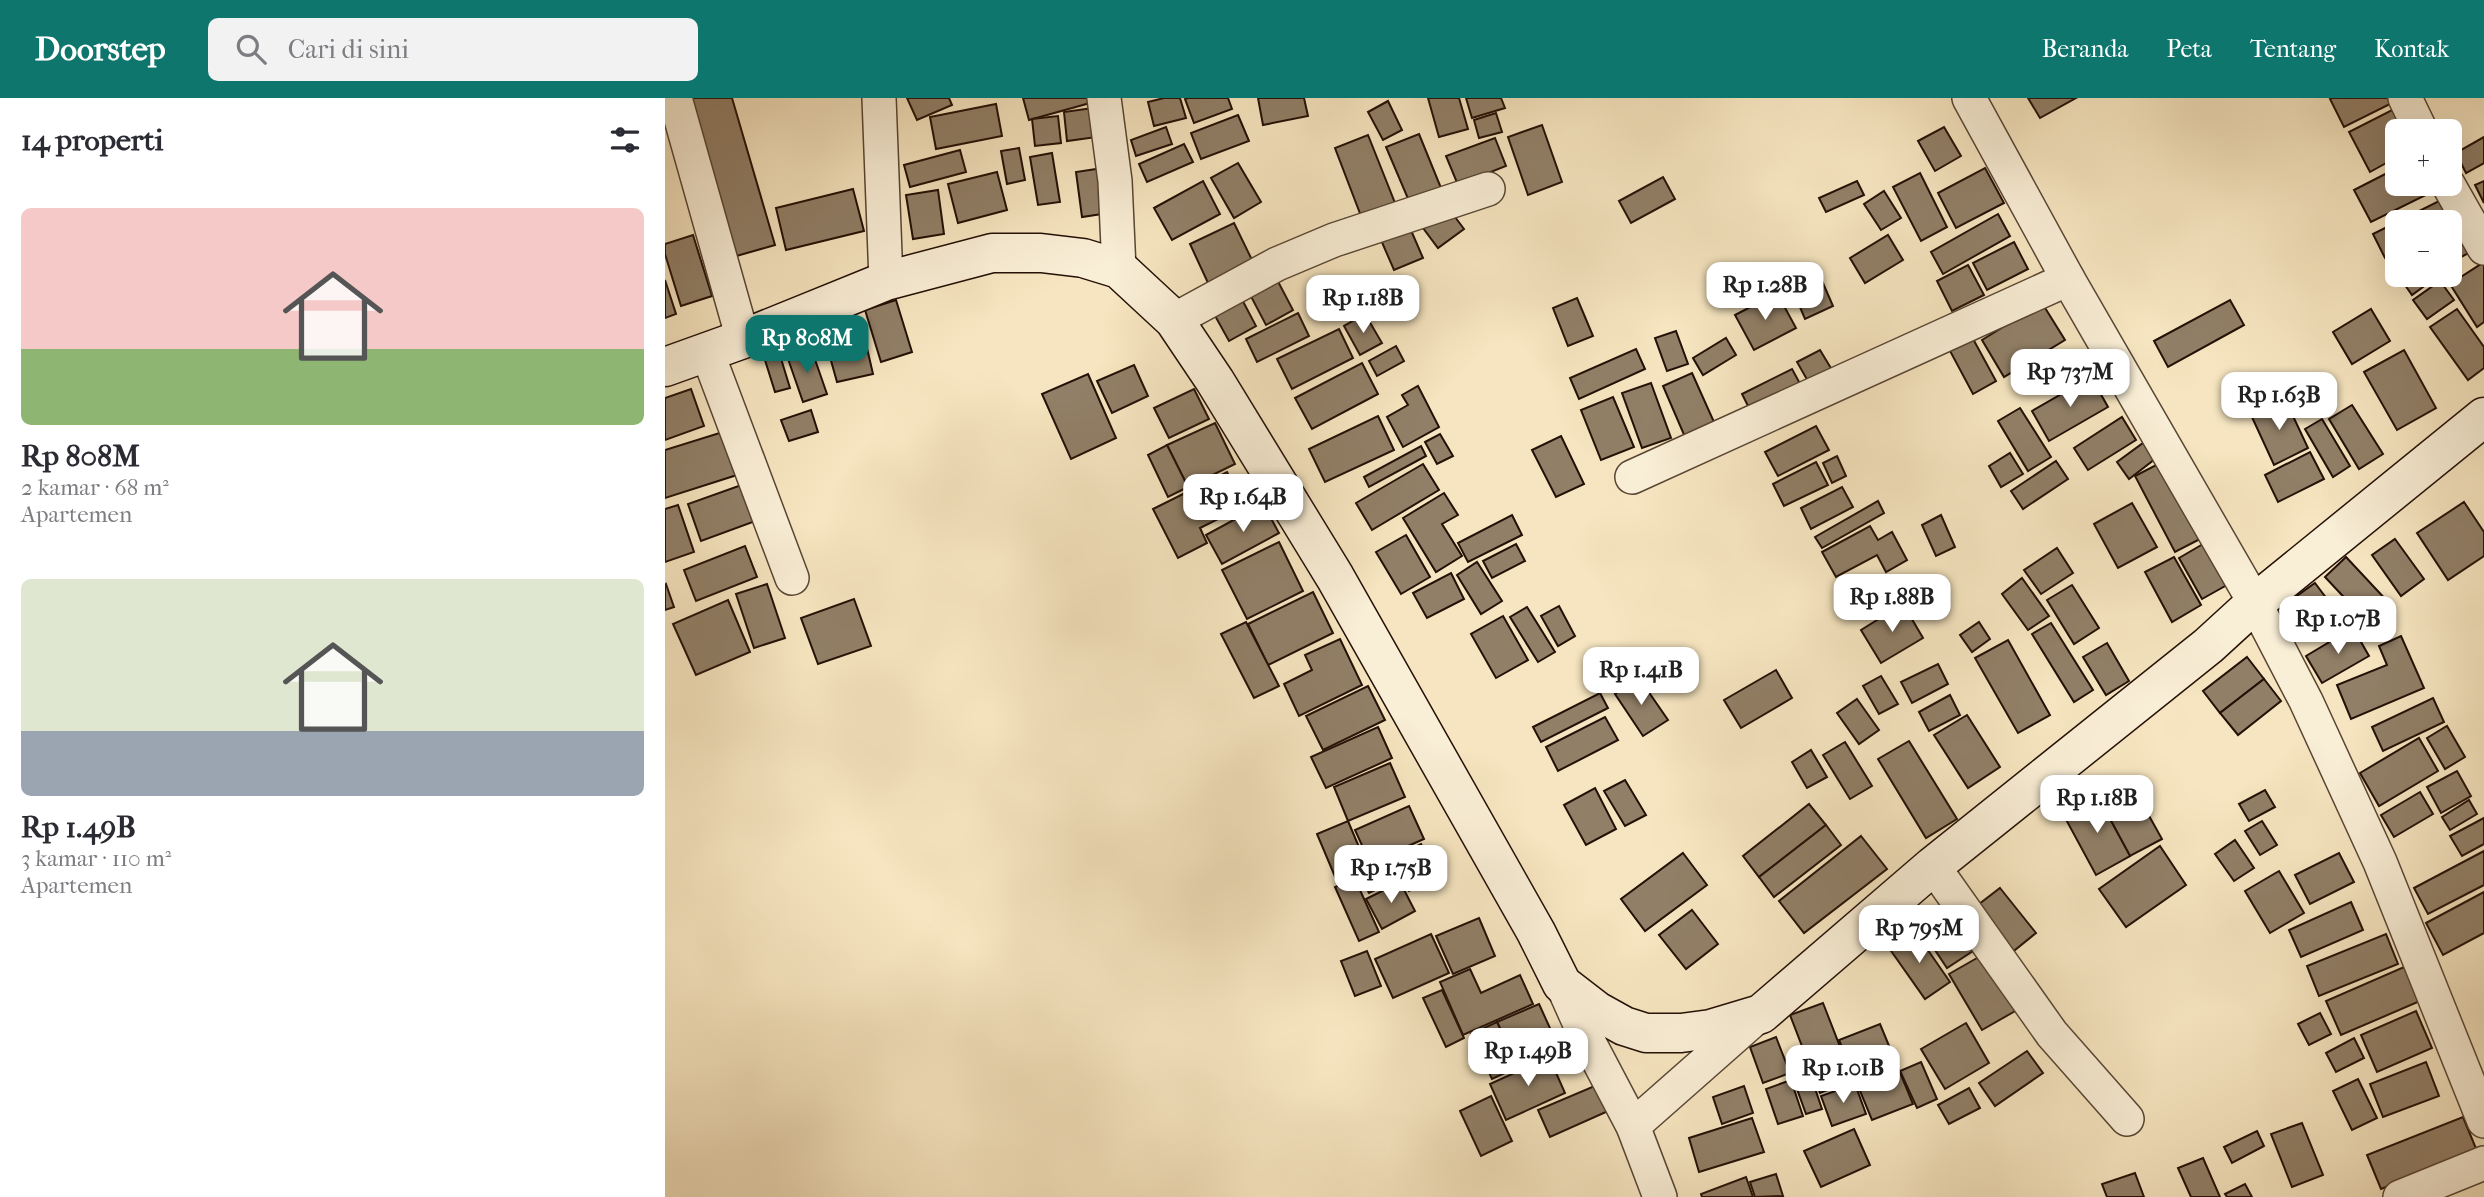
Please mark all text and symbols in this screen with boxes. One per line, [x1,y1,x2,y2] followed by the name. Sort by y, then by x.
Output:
[208,18,698,81] search box
[35,30,166,69] text: Doorstep
[232,30,270,68] icon: search
[288,34,409,65] text: Cari di sini
[2042,35,2128,63] text: Beranda
[2166,35,2212,63] text: Peta
[2250,35,2336,63] text: Tentang
[2374,35,2449,63] text: Kontak
[2385,119,2462,287] map controls
[2385,119,2462,196] button: +
[606,121,644,159] icon: filters
[21,123,163,158] text: 14 properti
[2385,210,2462,287] button: −
[270,253,396,379] icon: home
[1693,262,1837,322] pin: Rp 1.28B
[1722,271,1808,298] text: Rp 1.28B
[1291,275,1435,335] pin: Rp 1.18B
[1322,284,1404,311] text: Rp 1.18B
[742,316,872,375] pin: Rp 808M
[762,324,852,351] text: Rp 808M
[2005,350,2135,409] pin: Rp 737M
[2027,358,2113,385] text: Rp 737M
[2207,372,2351,432] pin: Rp 1.63B
[2237,381,2321,408] text: Rp 1.63B
[21,439,140,474] text: Rp 808M
[21,474,169,501] text: 2 kamar · 68 m²
[1171,474,1315,534] pin: Rp 1.64B
[1199,483,1287,510] text: Rp 1.64B
[21,501,132,528] text: Apartemen
[1820,574,1964,634] pin: Rp 1.88B
[1850,583,1934,610] text: Rp 1.88B
[2266,596,2410,656] pin: Rp 1.07B
[2295,605,2381,632] text: Rp 1.07B
[270,624,396,750] icon: home
[1569,648,1713,707] pin: Rp 1.41B
[1599,656,1683,683] text: Rp 1.41B
[2025,776,2169,835] pin: Rp 1.18B
[2056,784,2138,811] text: Rp 1.18B
[21,810,136,845] text: Rp 1.49B
[21,845,171,872] text: 3 kamar · 110 m²
[1319,846,1463,905] pin: Rp 1.75B
[1350,854,1432,881] text: Rp 1.75B
[21,872,132,899] text: Apartemen
[1854,906,1984,965] pin: Rp 795M
[1875,914,1963,941] text: Rp 795M
[1456,1028,1600,1088] pin: Rp 1.49B
[1484,1037,1572,1064] text: Rp 1.49B
[1771,1046,1915,1105] pin: Rp 1.01B
[1802,1054,1884,1081] text: Rp 1.01B

